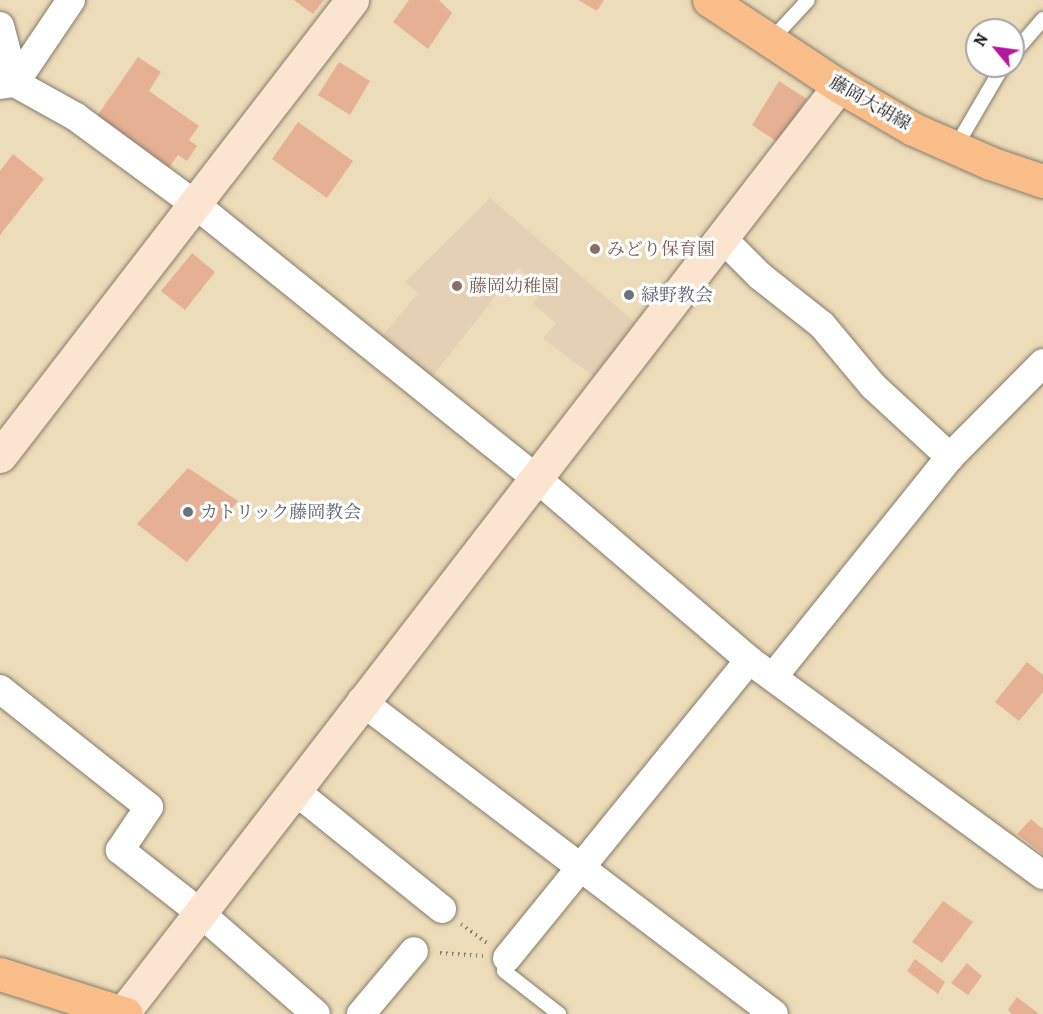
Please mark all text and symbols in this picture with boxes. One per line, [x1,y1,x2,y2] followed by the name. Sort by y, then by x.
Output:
[965,18,1025,78] north arrow
[969,30,993,51] text: N
[826,71,914,135] street label: 藤岡大胡線
[607,238,715,260] place label: みどり保育園
[588,242,602,256] marker: みどり保育園
[469,275,559,297] place label: 藤岡幼稚園
[450,279,464,293] marker: 藤岡幼稚園
[641,284,713,306] place label: 緑野教会
[622,288,636,302] marker: 緑野教会
[200,501,362,523] place label: カトリック藤岡教会
[181,505,195,519] marker: カトリック藤岡教会

